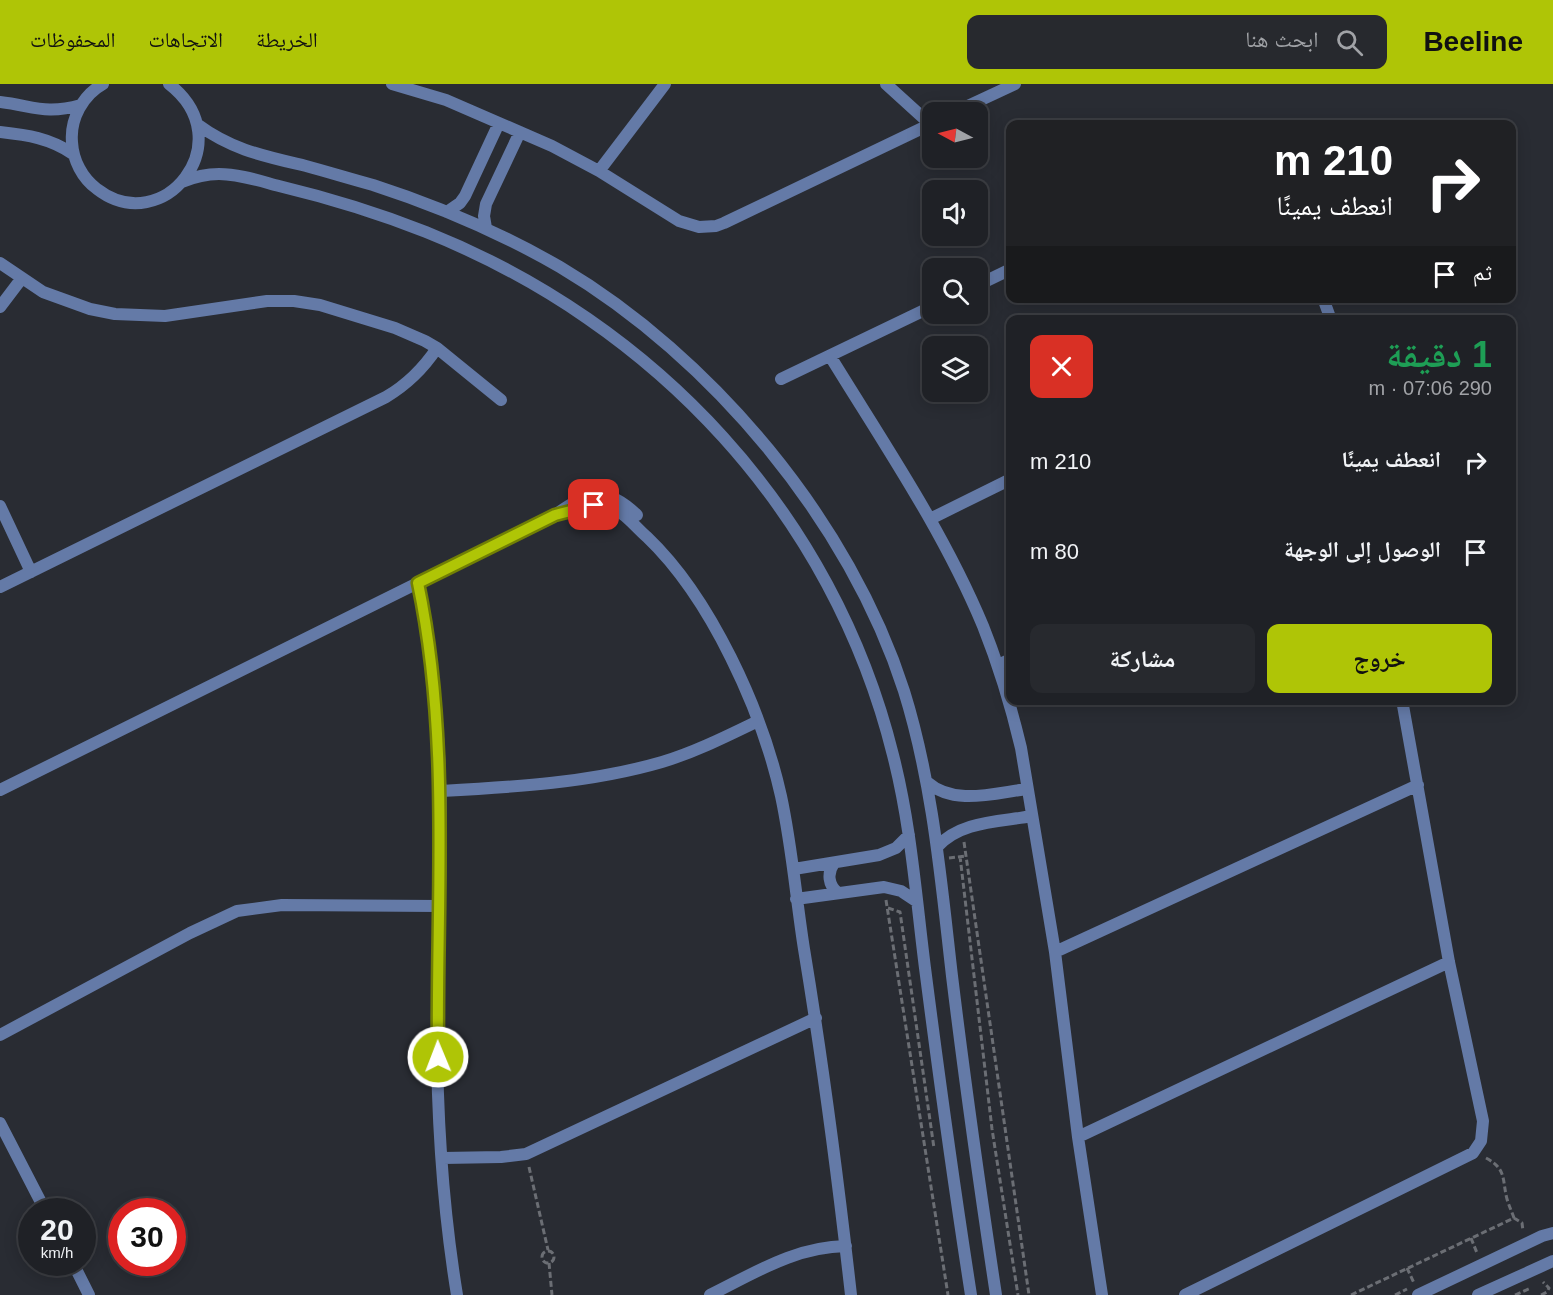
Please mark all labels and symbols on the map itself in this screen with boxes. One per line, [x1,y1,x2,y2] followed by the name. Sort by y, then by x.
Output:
[922,102,988,168] north arrow
[568,479,619,530] pin
[406,1025,470,1089] position arrow
[108,1198,186,1276] speed limit sign: 30

